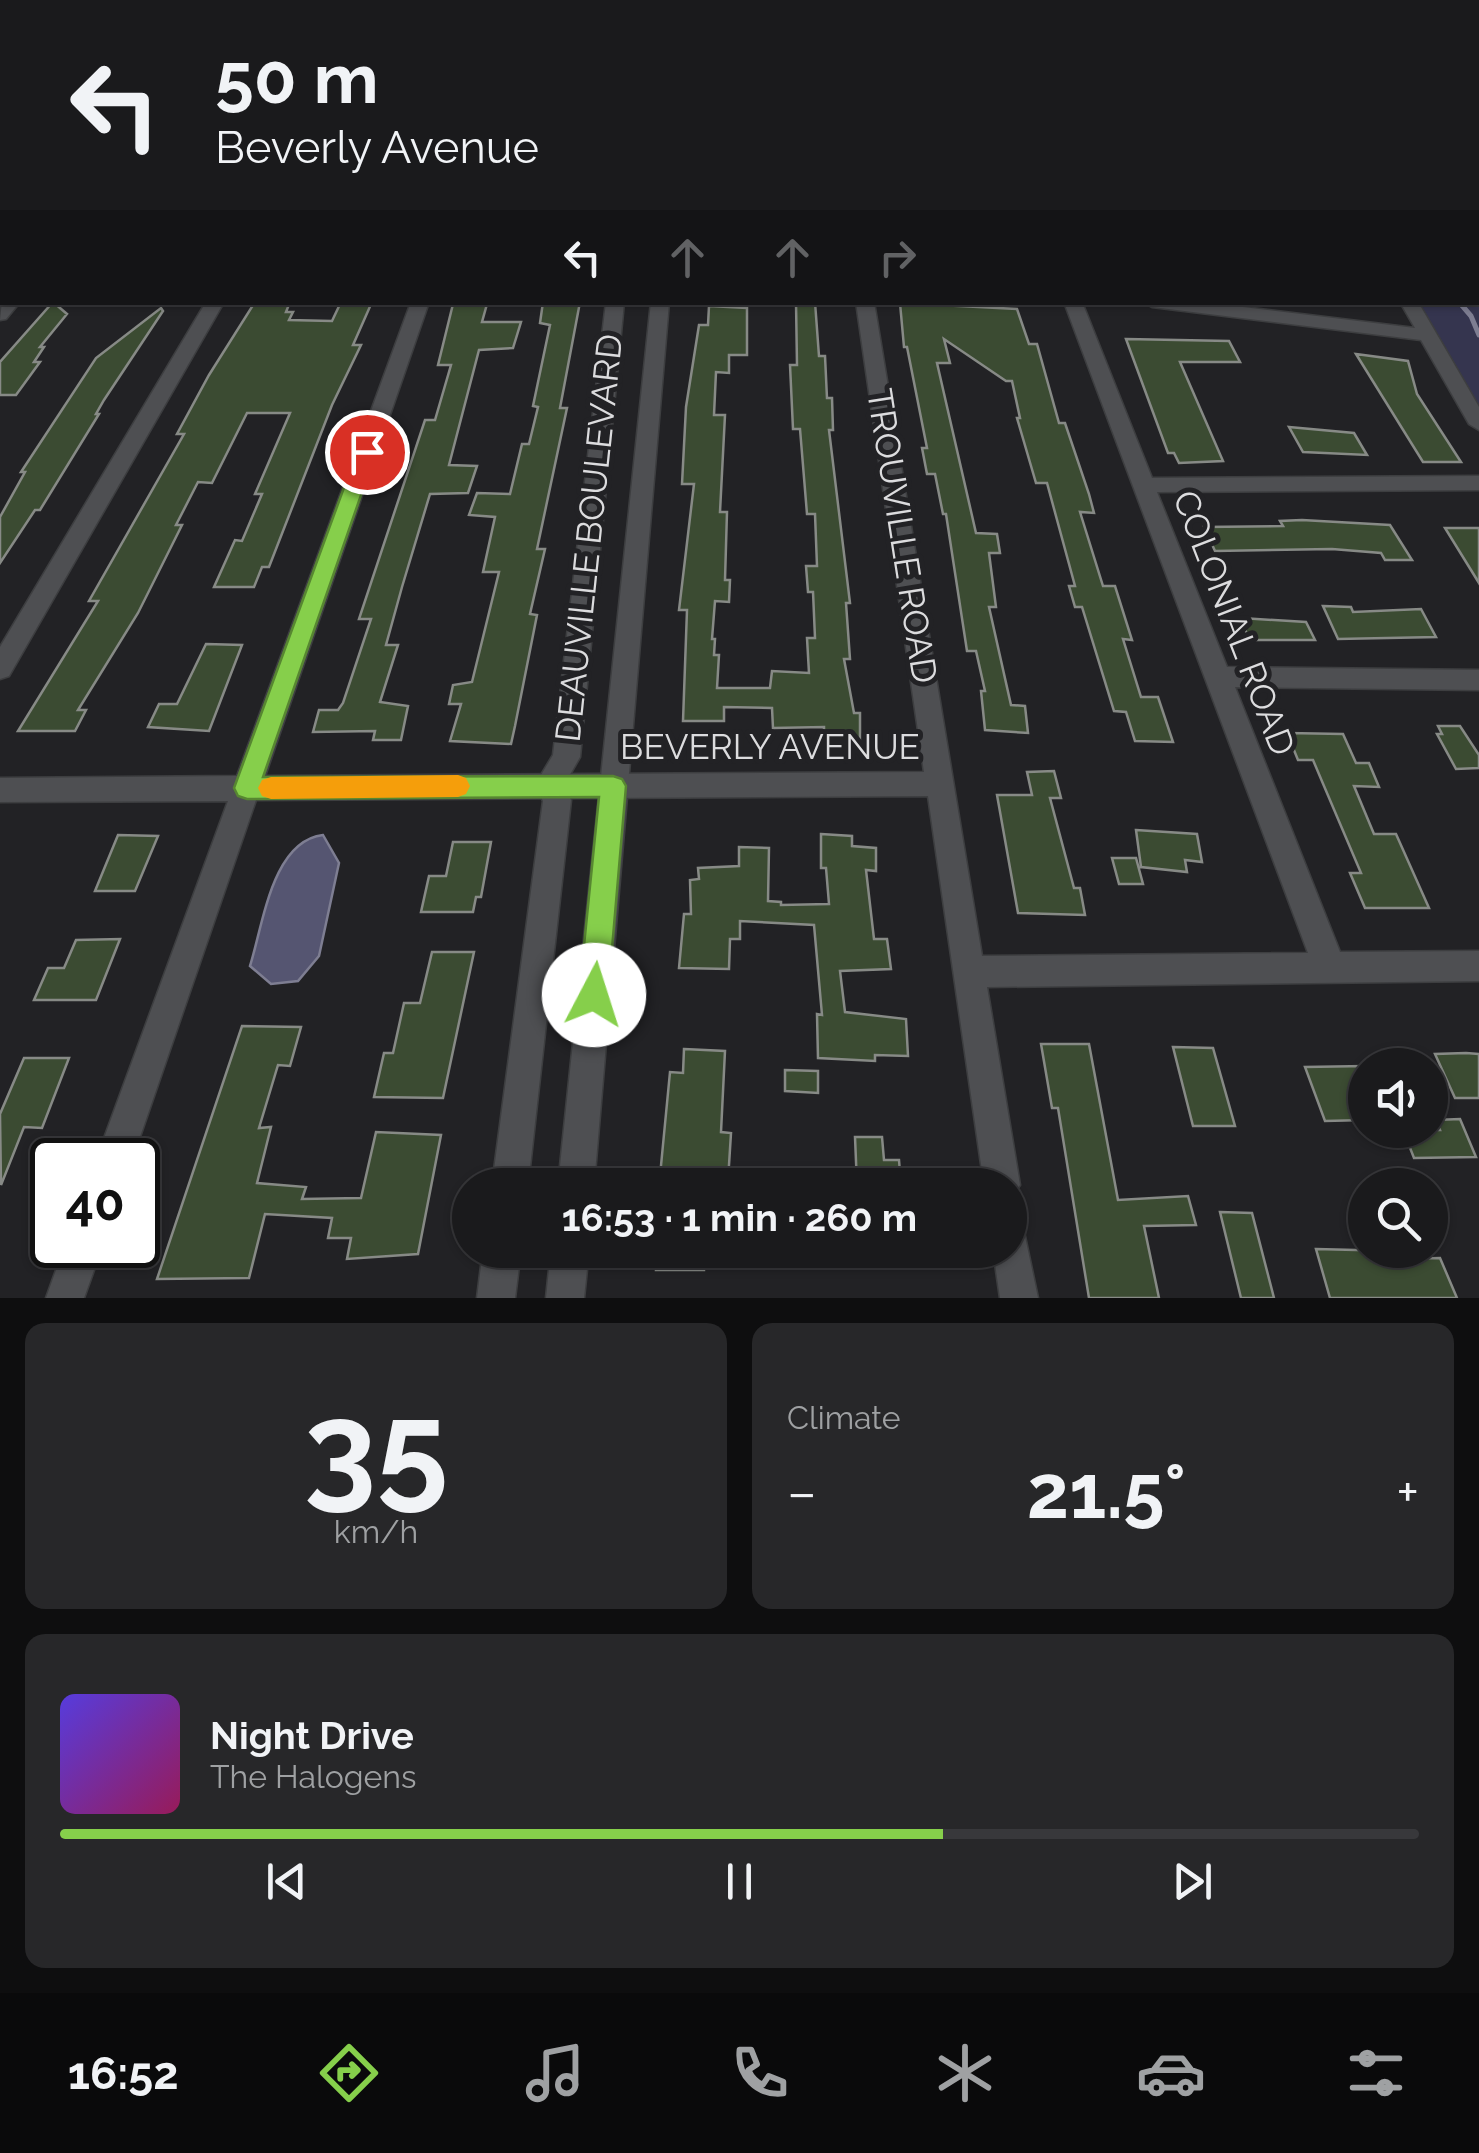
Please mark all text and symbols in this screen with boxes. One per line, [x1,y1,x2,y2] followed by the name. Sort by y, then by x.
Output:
[215,37,379,119] text: 50 m
[50,40,180,170] icon: left
[215,121,539,174] text: Beverly Avenue
[555,230,610,285] icon: left
[660,230,715,285] icon: ahead
[765,230,820,285] icon: ahead
[870,230,925,285] icon: right
[547,332,630,744] street label: DEAUVILLE BOULEVARD
[859,386,946,686] street label: TROUVILLE ROAD
[325,410,410,495] pin
[340,425,395,480] icon: arrive
[1165,485,1304,761] street label: COLONIAL ROAD
[620,726,920,767] street label: BEVERLY AVENUE
[542,943,646,1047] position arrow
[1348,1048,1448,1268] map controls
[1348,1048,1448,1148] button: sound
[30,1138,160,1268] speed limit sign: 40
[1348,1168,1448,1268] button: search
[562,1195,917,1240] text: 16:53 · 1 min · 260 m
[304,1372,448,1524] text: 35
[787,1399,901,1436] text: Climate
[1027,1447,1186,1536] text: 21.5°
[787,1460,817,1525] text: −
[1396,1460,1419,1525] text: +
[334,1513,418,1550] text: km/h
[210,1713,414,1758] text: Night Drive
[210,1758,416,1795] text: The Halogens
[259,1854,314,1909] icon: previous
[712,1854,767,1909] icon: pause
[1165,1854,1220,1909] icon: next
[314,2038,384,2108] icon: directions
[520,2038,590,2108] icon: music
[725,2038,795,2108] icon: phone
[930,2038,1000,2108] icon: climate
[1136,2038,1206,2108] icon: car
[1341,2038,1411,2108] icon: filters
[68,2047,179,2100] text: 16:52

